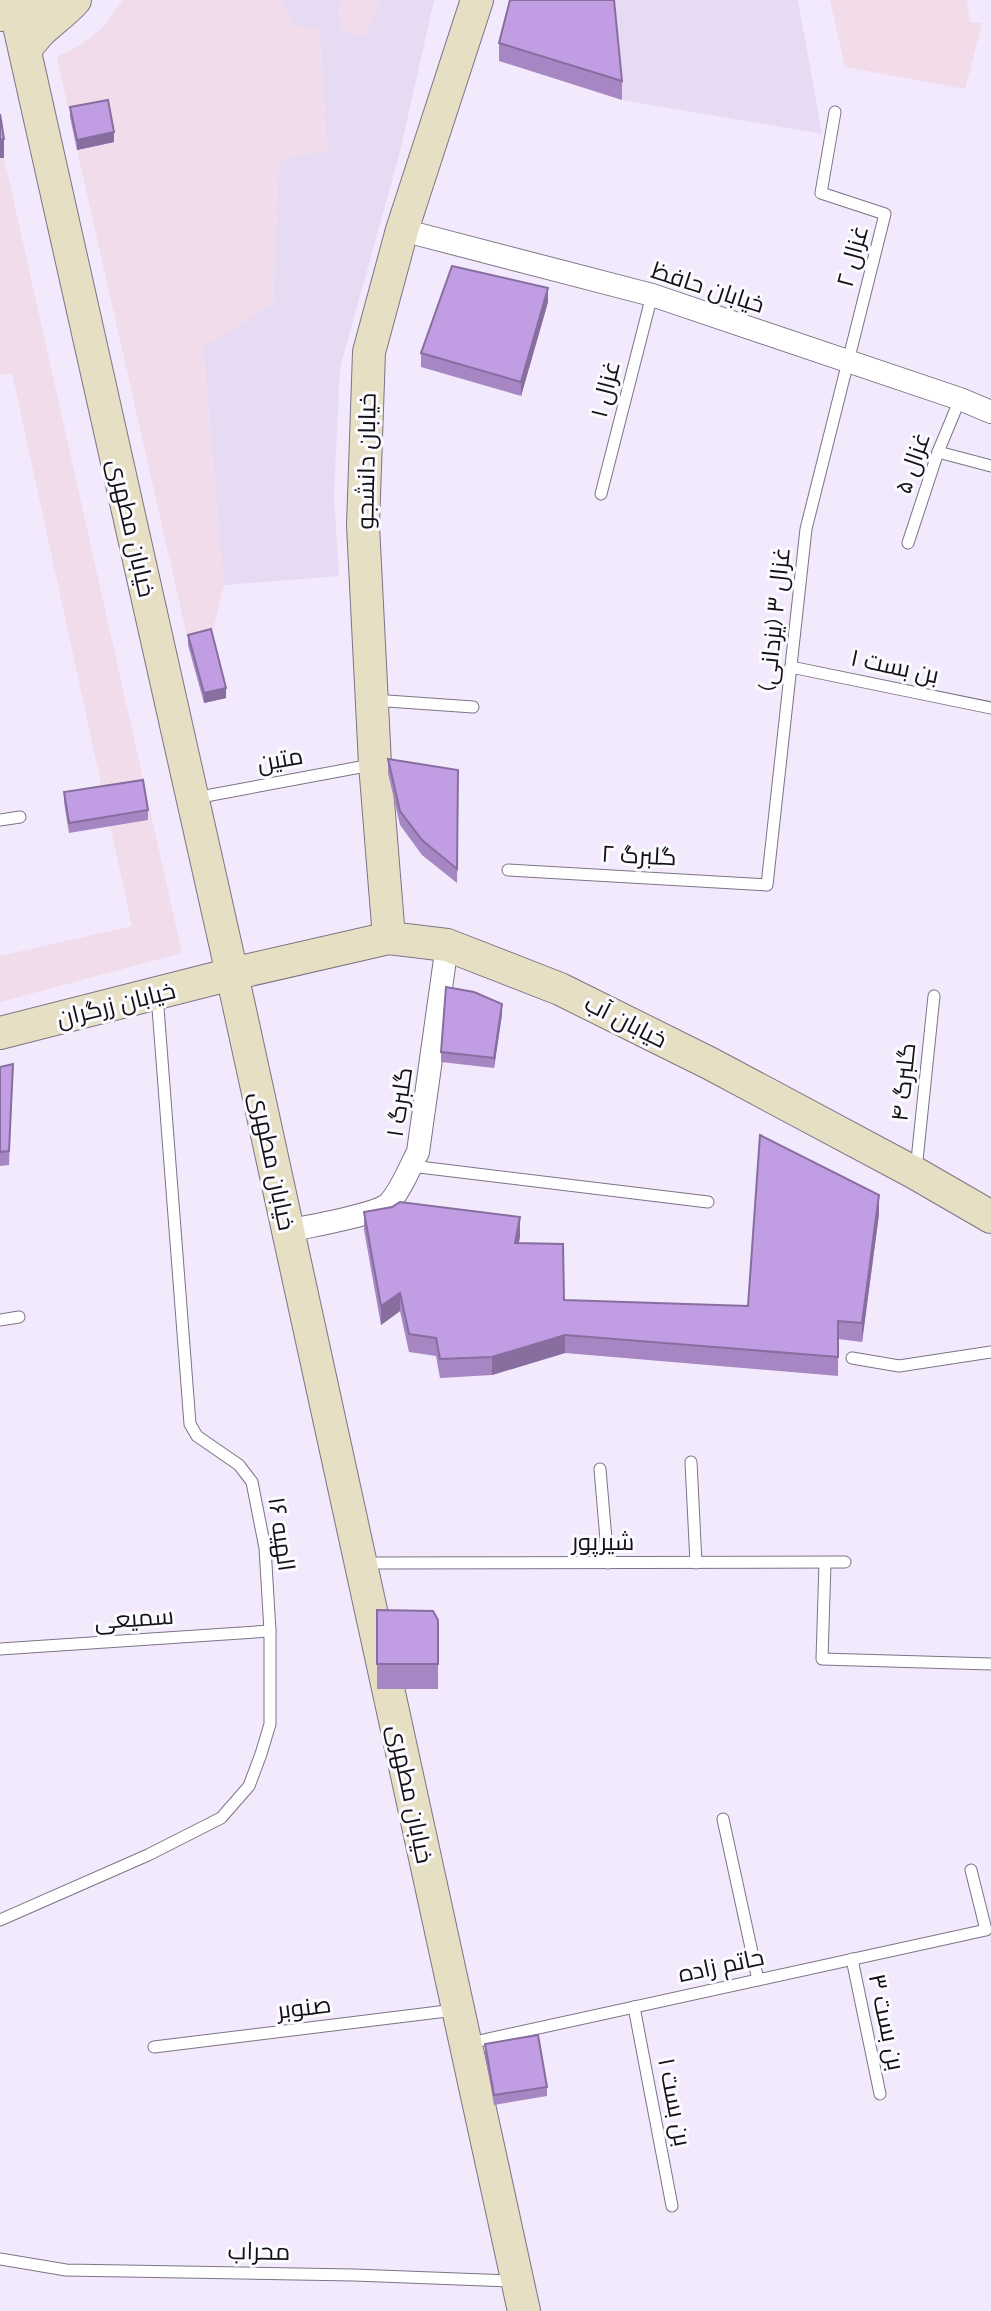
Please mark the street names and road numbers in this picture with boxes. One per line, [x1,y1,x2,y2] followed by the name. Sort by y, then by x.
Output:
[830,222,874,290] street label: غزال ۲
[648,255,768,319] street label: خیابان حافظ
[584,358,626,420] street label: غزال ۱
[350,393,382,529] street label: خیابان دانشجو
[888,428,936,498] street label: غزال ۵
[102,456,162,600] street label: خیابان مطهری
[752,546,796,692] street label: غزال ۳ (یزدانی)
[848,643,942,689] street label: بن بست ۱
[255,741,305,777] street label: متین
[601,839,677,871] street label: گلبرگ ۲
[54,975,178,1033] street label: خیابان زرگران
[580,988,672,1054] street label: خیابان آب
[884,1041,922,1123] street label: گلبرگ ۴
[380,1065,418,1139] street label: گلبرگ ۱
[244,1089,302,1233] street label: خیابان مطهری
[262,1495,302,1573] street label: الهیه ۱۶
[570,1527,634,1558] street label: شیرپور
[93,1601,175,1635] street label: سمیعی
[382,1722,440,1866] street label: خیابان مطهری
[675,1942,767,1990] street label: حاتم زاده
[863,1971,911,2073] street label: بن بست ۳
[273,1989,333,2025] street label: صنوبر
[652,2055,698,2149] street label: بن بست ۱
[228,2236,290,2266] street label: محراب

